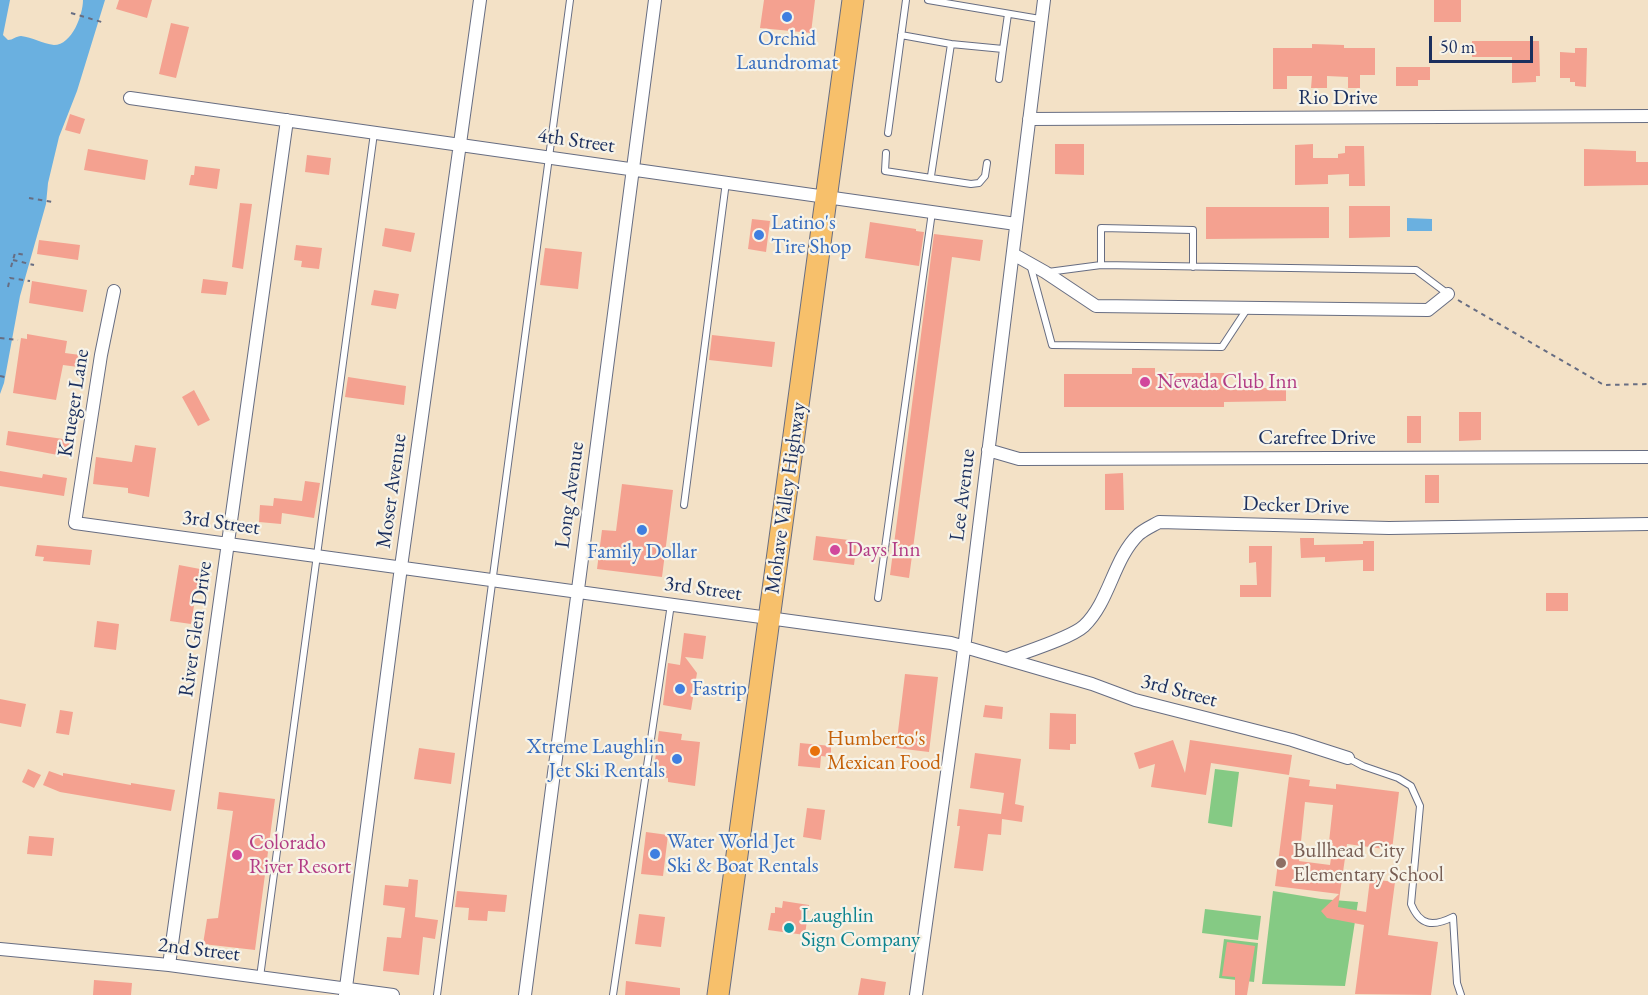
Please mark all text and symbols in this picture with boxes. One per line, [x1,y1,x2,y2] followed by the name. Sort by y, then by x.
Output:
[780,10,794,24] marker: Orchid Laundromat
[1432,24,1536,62] scale bar
[736,26,838,76] place label: Orchid Laundromat
[1440,35,1475,58] text: 50 m
[1298,85,1378,111] street label: Rio Drive
[536,123,616,159] street label: 4th Street
[771,210,851,260] place label: Latino's Tire Shop
[752,228,766,242] marker: Latino's Tire Shop
[53,347,95,459] street label: Krueger Lane
[1157,369,1298,395] place label: Nevada Club Inn
[1138,375,1152,389] marker: Nevada Club Inn
[760,400,812,596] street label: Mohave Valley Highway
[1258,425,1376,451] street label: Carefree Drive
[371,432,413,550] street label: Moser Avenue
[550,440,590,550] street label: Long Avenue
[945,447,981,543] street label: Lee Avenue
[1242,492,1350,520] street label: Decker Drive
[181,505,261,541] street label: 3rd Street
[635,523,649,537] marker: Family Dollar
[847,537,920,563] place label: Days Inn
[587,539,697,565] place label: Family Dollar
[828,543,842,557] marker: Days Inn
[174,559,218,699] street label: River Glen Drive
[663,571,743,607] street label: 3rd Street
[1138,669,1220,713] street label: 3rd Street
[692,676,747,702] place label: Fastrip
[673,682,687,696] marker: Fastrip
[827,726,941,776] place label: Humberto's Mexican Food
[527,734,665,784] place label: Xtreme Laughlin Jet Ski Rentals
[808,744,822,758] marker: Humberto's Mexican Food
[670,752,684,766] marker: Xtreme Laughlin Jet Ski Rentals
[667,829,819,879] place label: Water World Jet Ski & Boat Rentals
[249,830,351,880] place label: Colorado River Resort
[1293,838,1444,888] place label: Bullhead City Elementary School
[648,847,662,861] marker: Water World Jet Ski & Boat Rentals
[230,848,244,862] marker: Colorado River Resort
[1274,856,1288,870] marker: Bullhead City Elementary School
[801,903,920,953] place label: Laughlin Sign Company
[782,921,796,935] marker: Laughlin Sign Company
[157,932,241,968] street label: 2nd Street

